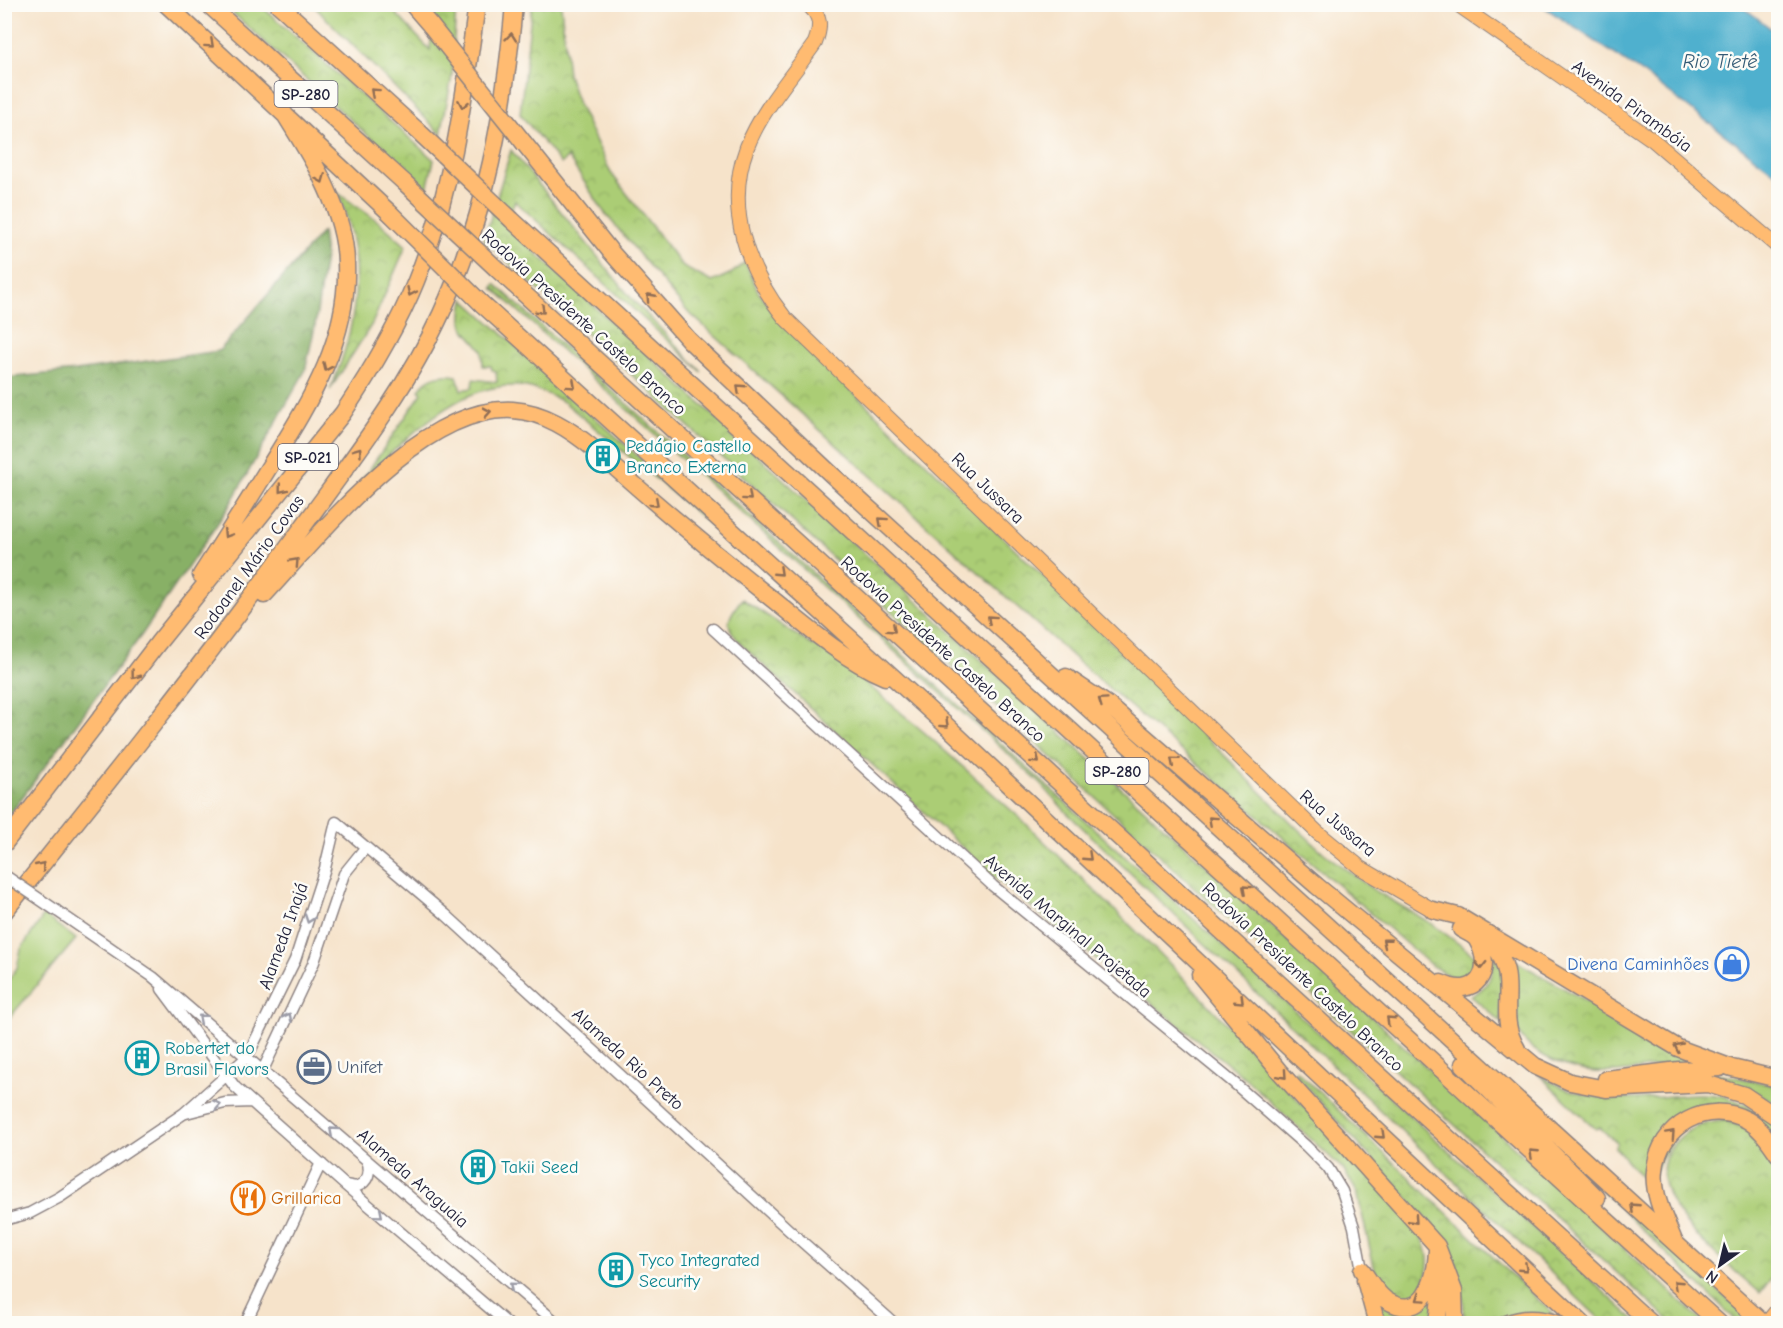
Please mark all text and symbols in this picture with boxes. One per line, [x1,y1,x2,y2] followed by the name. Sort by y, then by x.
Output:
[504,33,517,42] one-way arrow
[203,37,213,48] one-way arrow
[1683,50,1757,73] water label: Rio Tietê
[1568,56,1696,157] street label: Avenida Pirambóia
[274,81,338,107] road number: SP-280
[371,88,381,99] one-way arrow
[457,99,470,109] one-way arrow
[314,172,326,183] one-way arrow
[477,225,690,420] street label: Rodovia Presidente Castelo Branco
[407,285,419,296] one-way arrow
[646,293,657,303] one-way arrow
[534,303,545,314] one-way arrow
[322,360,334,371] one-way arrow
[565,378,576,389] one-way arrow
[736,384,746,395] one-way arrow
[481,406,491,419] one-way arrow
[626,436,751,478] place label: Pedágio Castello Branco Externa
[585,438,621,474] building icon: Pedágio Castello Branco Externa
[278,444,338,470] road number: SP-021
[351,446,362,457] one-way arrow
[947,449,1028,528] street label: Rua Jussara
[278,482,289,493] one-way arrow
[741,490,751,501] one-way arrow
[190,491,309,643] street label: Rodoanel Mário Covas
[649,496,659,507] one-way arrow
[879,517,889,528] one-way arrow
[223,527,234,538] one-way arrow
[836,552,1049,747] street label: Rodovia Presidente Castelo Branco
[288,558,299,569] one-way arrow
[772,565,783,576] one-way arrow
[987,615,998,626] one-way arrow
[885,622,895,633] one-way arrow
[131,668,142,679] one-way arrow
[1098,697,1109,708] one-way arrow
[938,717,948,728] one-way arrow
[1029,753,1040,764] one-way arrow
[1170,757,1181,768] one-way arrow
[1086,758,1148,784] road number: SP-280
[1295,785,1380,861] street label: Rua Jussara
[1208,816,1219,827] one-way arrow
[1080,849,1091,860] one-way arrow
[980,850,1156,1002] street label: Avenida Marginal Projetada
[34,862,45,873] one-way arrow
[1198,878,1408,1076] street label: Rodovia Presidente Castelo Branco
[254,880,313,993] street label: Alameda Inajá
[1242,885,1253,896] one-way arrow
[304,913,316,924] one-way arrow
[1382,938,1393,949] one-way arrow
[1714,946,1750,982] shop icon: Divena Caminhões
[1567,954,1709,975] place label: Divena Caminhões
[1475,961,1487,970] one-way arrow
[1233,993,1244,1004] one-way arrow
[568,1004,688,1115] street label: Alameda Rio Preto
[280,1013,292,1024] one-way arrow
[198,1015,209,1026] one-way arrow
[1386,1017,1397,1028] one-way arrow
[165,1038,269,1080] place label: Robertet do Brasil Flavors
[124,1040,160,1076] building icon: Robertet do Brasil Flavors
[1673,1042,1684,1054] one-way arrow
[296,1049,332,1085] office icon: Unifet
[337,1057,383,1078] place label: Unifet
[1276,1068,1287,1079] one-way arrow
[212,1099,222,1112] one-way arrow
[353,1124,473,1232] street label: Alameda Araguaia
[329,1127,340,1138] one-way arrow
[1375,1128,1385,1139] one-way arrow
[1664,1130,1675,1141] one-way arrow
[460,1149,496,1185] building icon: Takii Seed
[1529,1149,1540,1160] one-way arrow
[501,1157,578,1178] place label: Takii Seed
[230,1180,266,1216] restaurant icon: Grillarica
[271,1188,342,1209] place label: Grillarica
[1630,1204,1641,1215] one-way arrow
[372,1207,383,1218] one-way arrow
[1407,1213,1418,1223] one-way arrow
[1690,1235,1750,1295] north arrow
[639,1250,760,1292] place label: Tyco Integrated Security
[598,1252,634,1288] building icon: Tyco Integrated Security
[1517,1261,1527,1272] one-way arrow
[1703,1266,1722,1287] text: N
[1674,1280,1684,1291] one-way arrow
[509,1282,520,1293] one-way arrow
[1416,1291,1427,1302] one-way arrow

